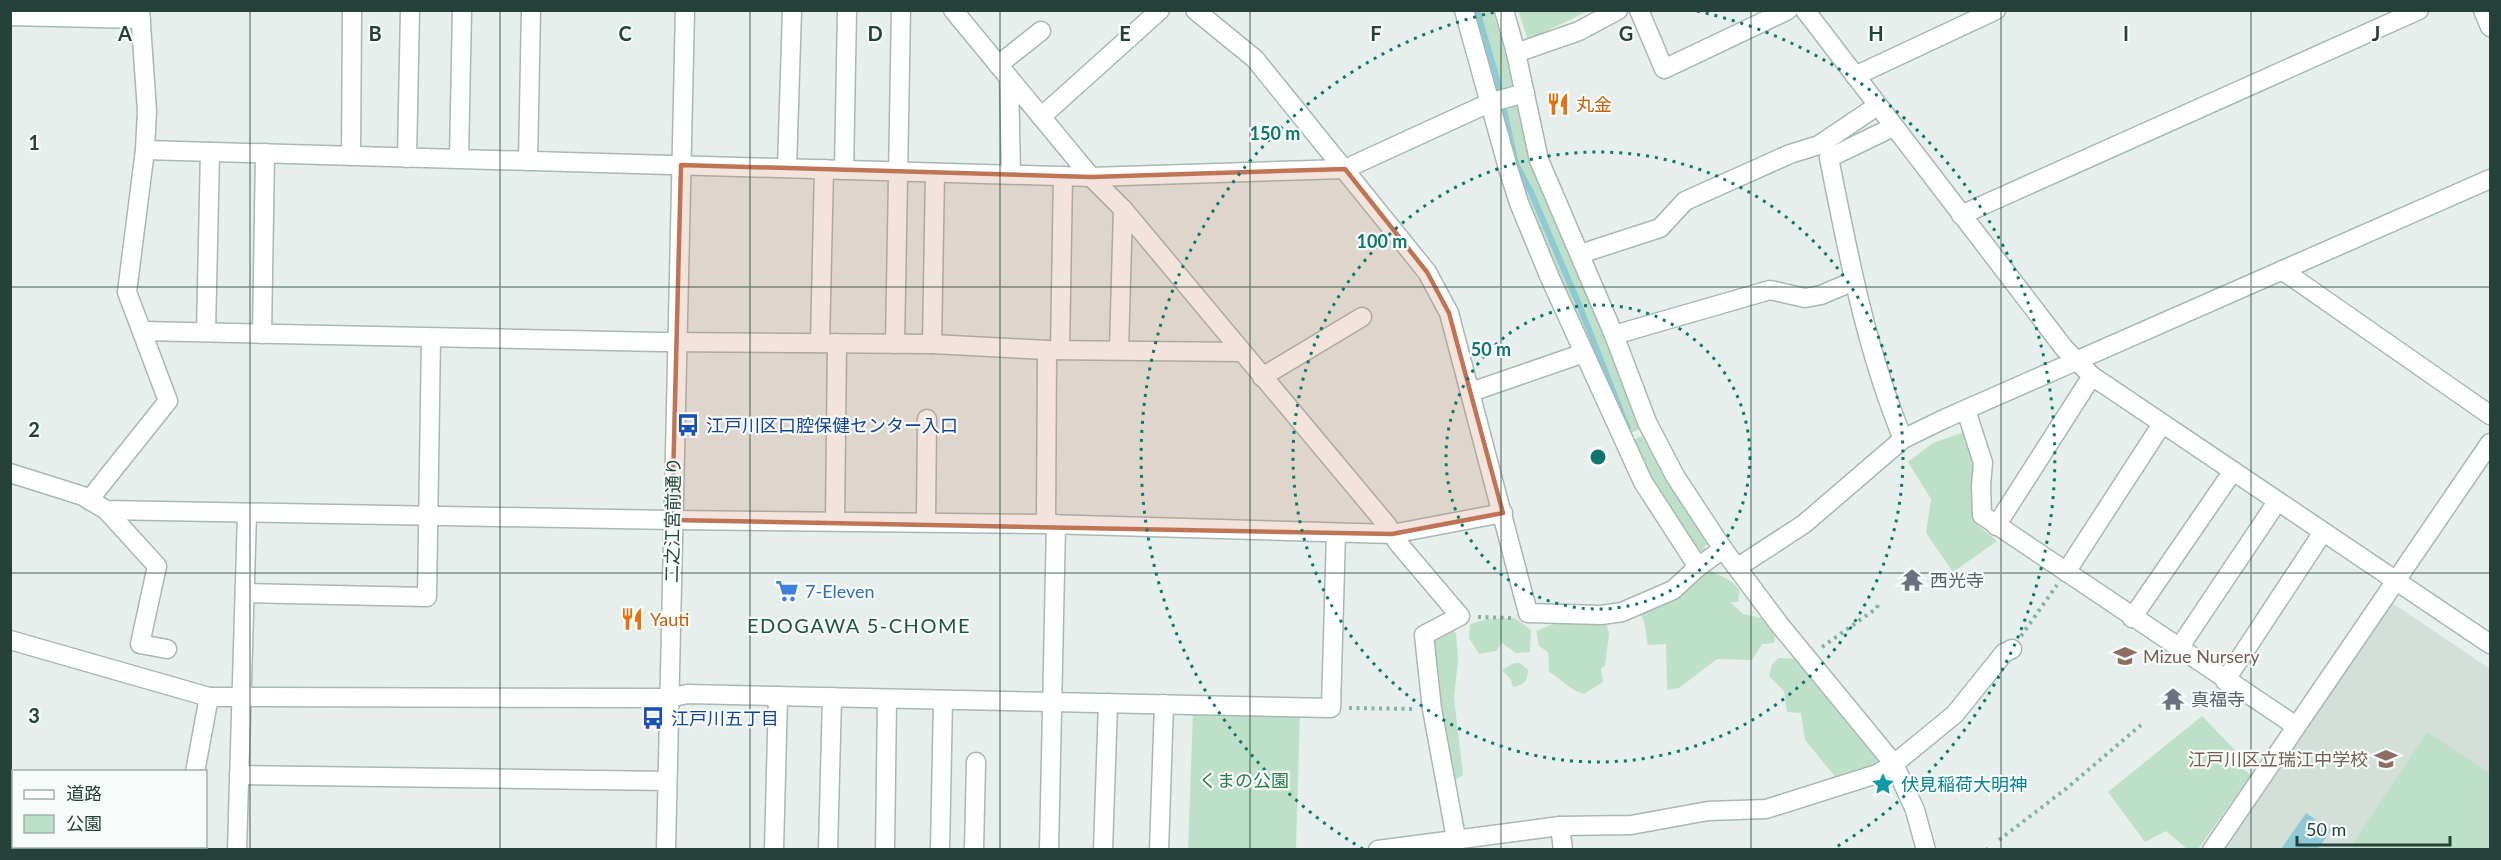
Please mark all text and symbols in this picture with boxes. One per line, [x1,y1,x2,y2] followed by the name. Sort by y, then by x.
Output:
[117,21,132,45] text: A
[368,21,382,45] text: B
[618,21,632,45] text: C
[867,21,883,45] text: D
[1119,21,1131,45] text: E
[1370,21,1382,45] text: F
[1619,21,1633,45] text: G
[1868,21,1884,45] text: H
[2123,21,2129,45] text: I
[2372,21,2380,45] text: J
[1545,91,1571,117] restaurant icon: 丸金
[1576,93,1612,115] place label: 丸金
[1250,122,1300,144] text: 150 m
[28,130,40,154] text: 1
[1357,230,1407,252] text: 100 m
[1471,338,1511,360] text: 50 m
[675,412,701,438] bus stop icon: 江戸川区口腔保健センター入口
[706,414,958,436] place label: 江戸川区口腔保健センター入口
[28,417,40,441] text: 2
[1588,447,1608,467] centre of rings
[660,457,684,583] street label: 二之江宮前通り
[1899,567,1925,593] temple icon: 西光寺
[1930,569,1984,591] place label: 西光寺
[774,578,800,604] supermarket icon: 7-Eleven
[805,580,875,602] place label: 7-Eleven
[619,606,645,632] restaurant icon: Yauti
[650,608,689,630] place label: Yauti
[747,613,971,637] district label: EDOGAWA 5-CHOME
[2112,643,2138,669] school or university icon: Mizue Nursery
[2143,645,2260,667] place label: Mizue Nursery
[2160,686,2186,712] temple icon: 真福寺
[2191,688,2245,710] place label: 真福寺
[28,703,40,727] text: 3
[640,705,666,731] bus stop icon: 江戸川五丁目
[671,707,779,729] place label: 江戸川五丁目
[2373,746,2399,772] school or university icon: 江戸川区立瑞江中学校
[2188,748,2368,770] place label: 江戸川区立瑞江中学校
[1199,769,1289,791] park label: くまの公園
[12,770,207,848] legend
[1870,771,1896,797] place icon: 伏見稲荷大明神
[1901,773,2027,795] place label: 伏見稲荷大明神
[66,782,102,804] text: 道路
[2297,809,2450,847] scale bar
[66,812,102,834] text: 公園
[2306,818,2346,840] text: 50 m

